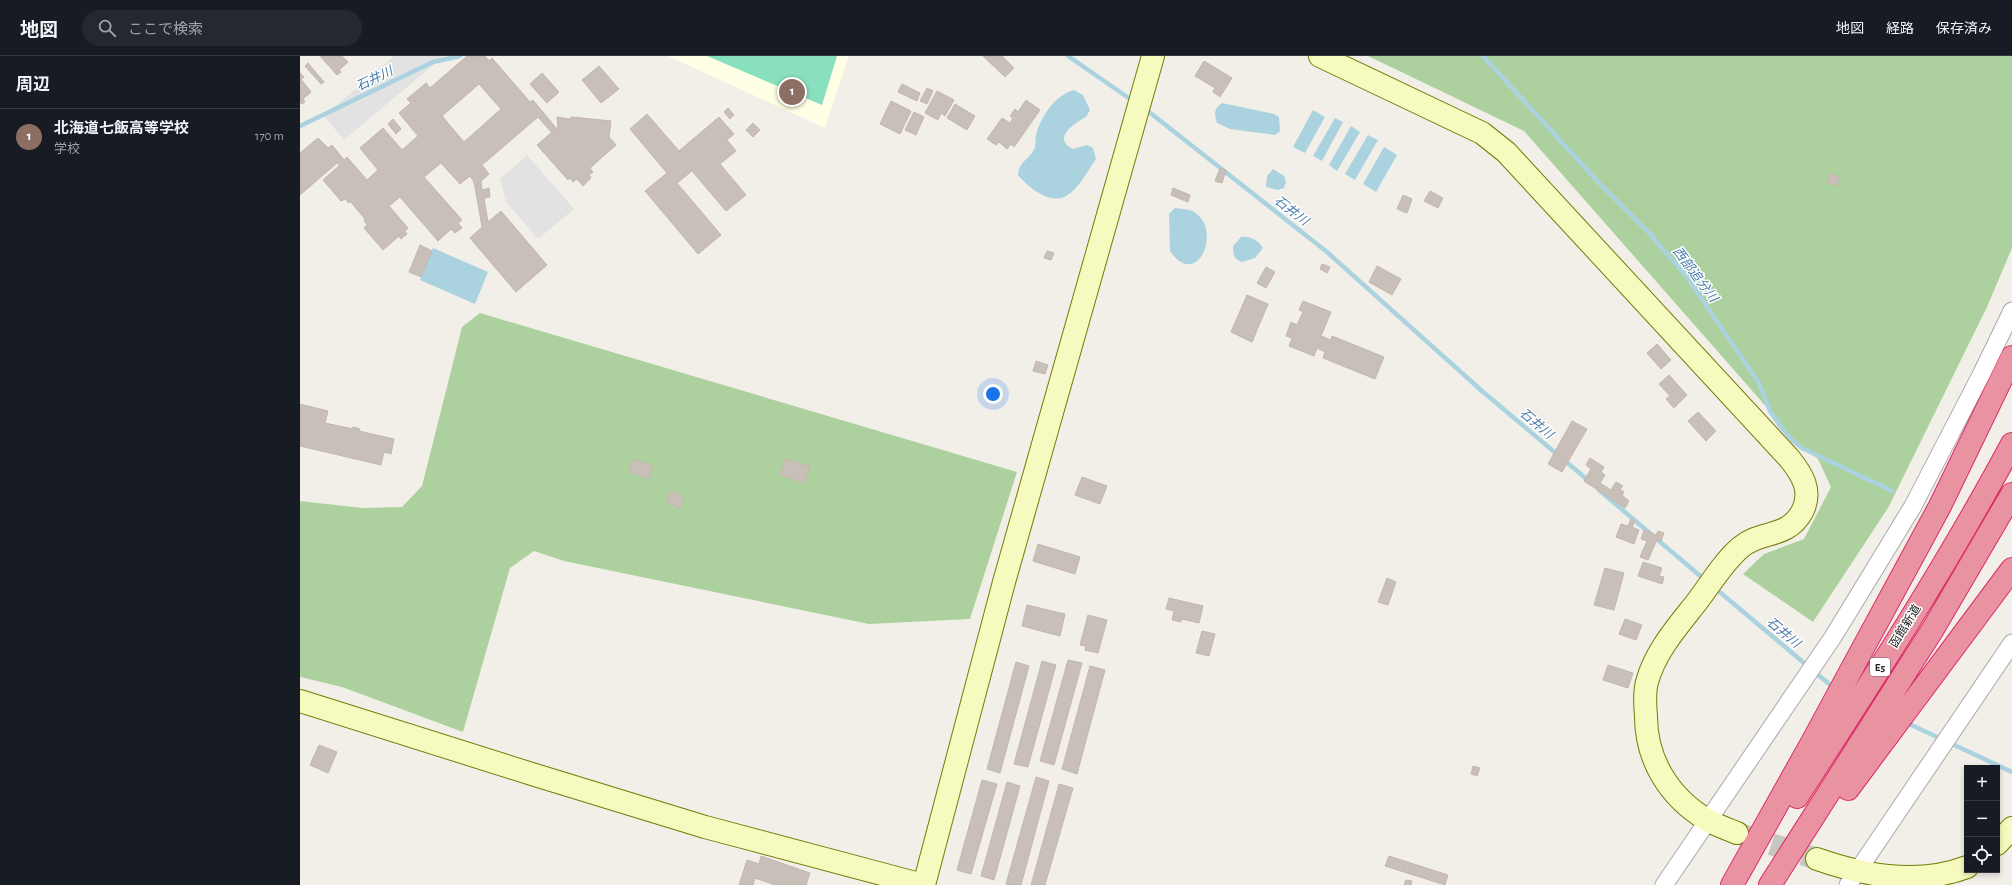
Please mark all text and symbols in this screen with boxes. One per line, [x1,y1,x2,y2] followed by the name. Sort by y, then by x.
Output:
[82,10,362,46] search box
[96,17,118,39] icon: search
[20,21,58,40] text: 地図
[128,22,203,37] text: ここで検索
[1836,22,1864,36] text: 地図
[1886,22,1914,36] text: 経路
[1936,22,1992,36] text: 保存済み
[354,63,397,94] water label: 石井川
[16,76,50,93] text: 周辺
[779,77,805,107] pin: 1
[54,121,189,136] text: 北海道七飯高等学校
[27,130,31,143] text: 1
[255,130,284,143] text: 170 m
[54,143,80,156] text: 学校
[1272,193,1313,230] water label: 石井川
[1670,244,1722,306] water label: 西部追分川
[983,384,1003,404] your location
[1517,406,1557,443] water label: 石井川
[1886,602,1923,650] street label: 函館新道
[1764,615,1804,652] water label: 石井川
[1870,658,1890,676] road number: E5
[1964,765,2000,873] map controls
[1964,765,2000,801] button: +
[1964,801,2000,837] button: −
[1964,837,2000,873] button: locate

